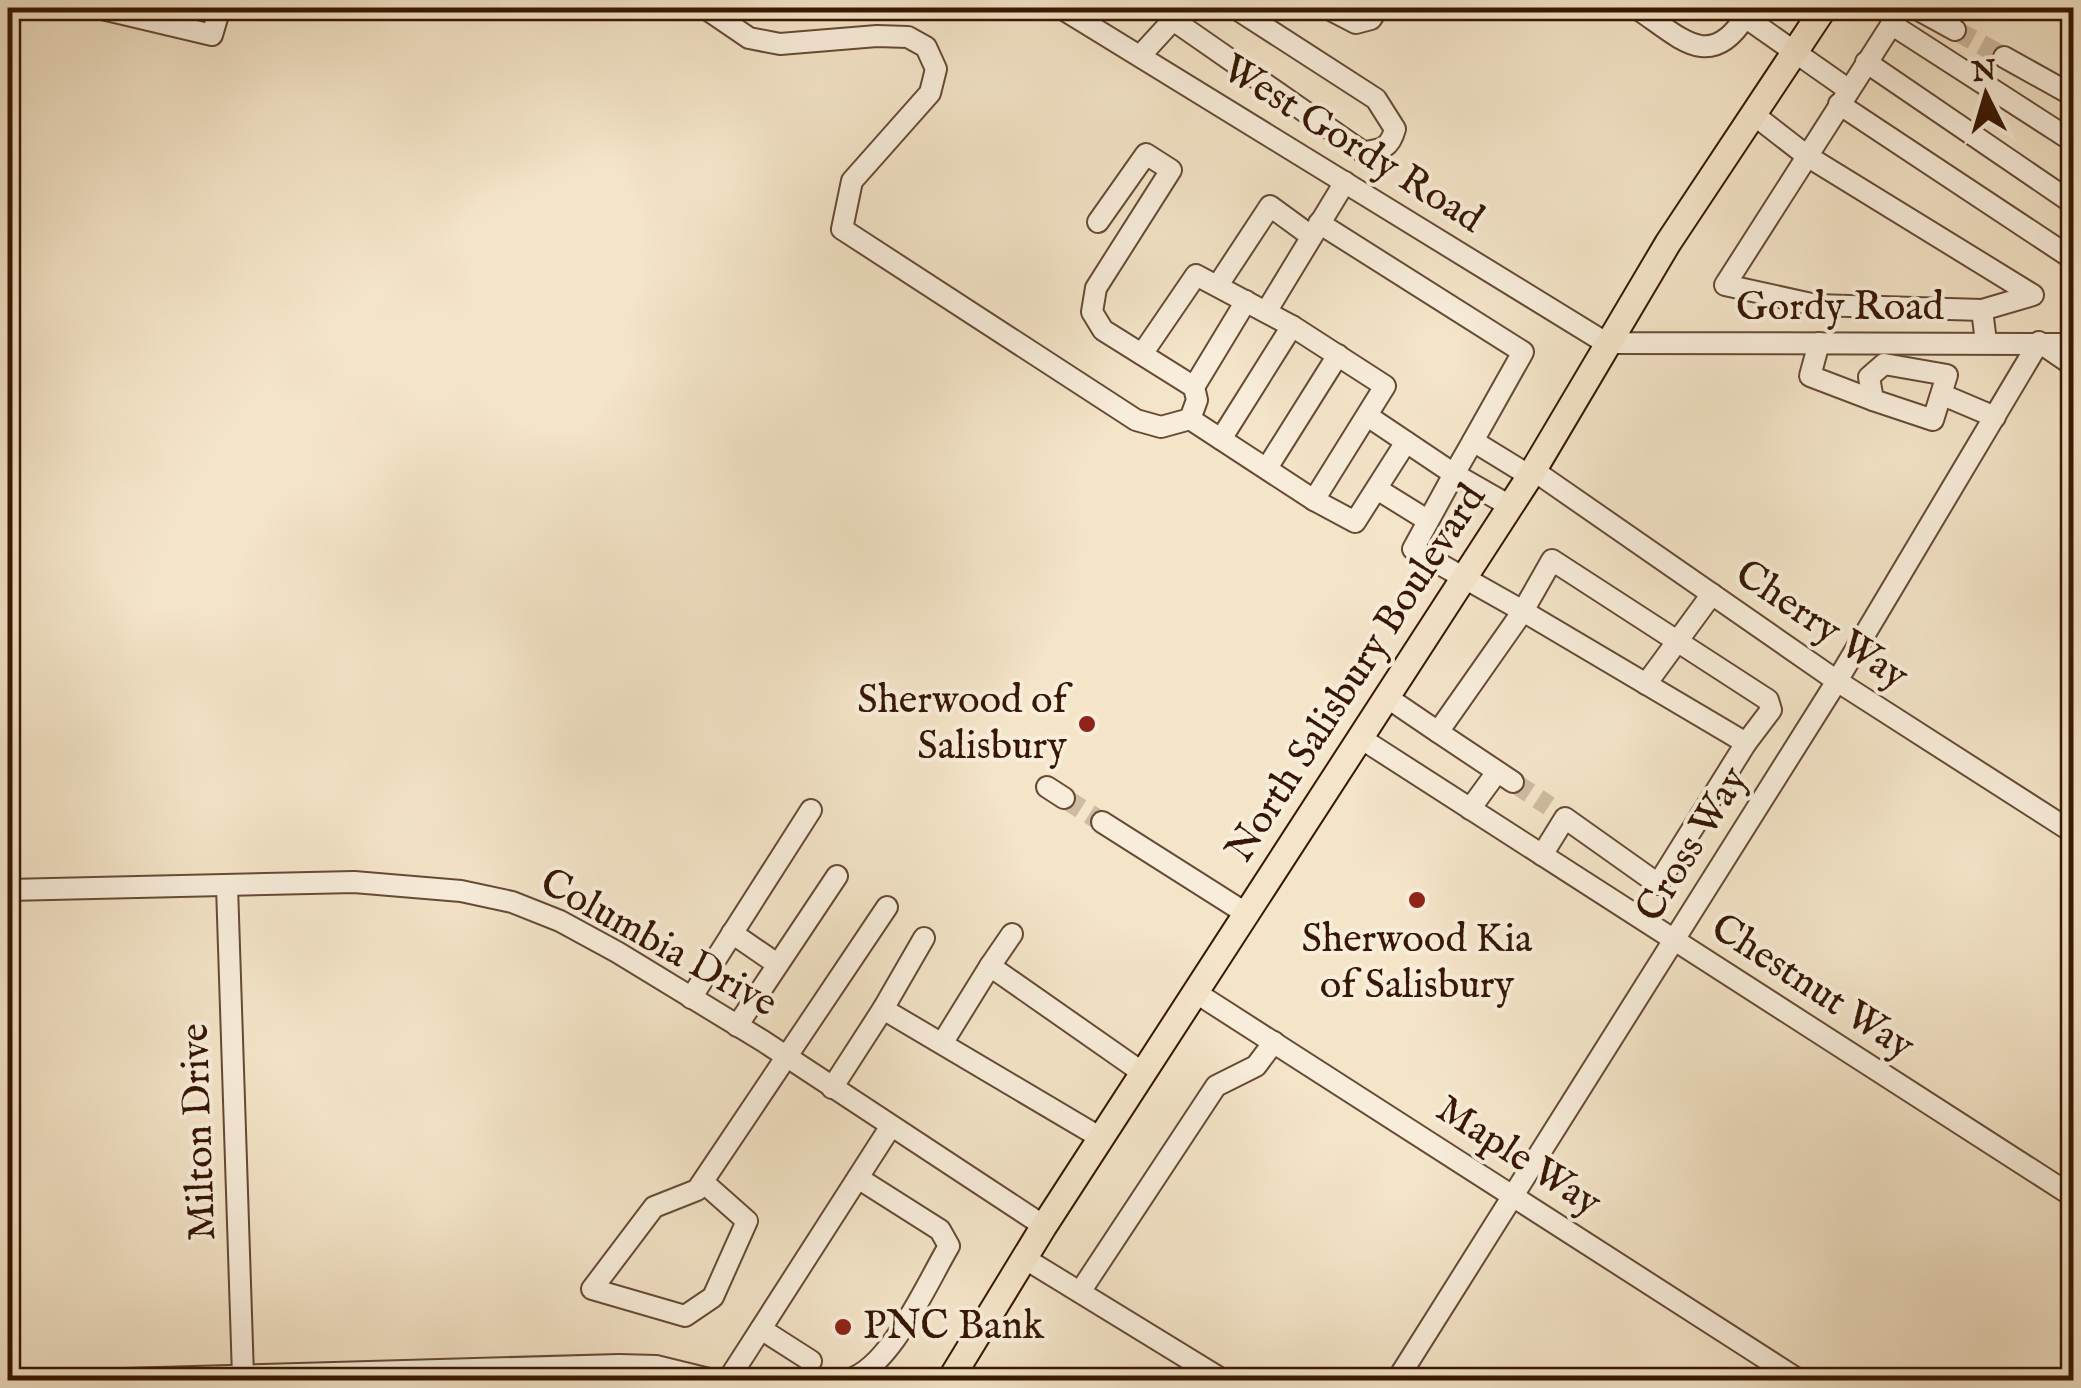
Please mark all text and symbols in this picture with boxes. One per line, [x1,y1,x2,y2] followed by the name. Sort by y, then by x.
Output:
[1212,44,1493,246] street label: West Gordy Road
[1936,45,2036,145] north arrow
[1969,54,1998,91] text: N
[1736,283,1945,334] street label: Gordy Road
[1216,475,1499,873] street label: North Salisbury Boulevard
[1725,549,1918,703] street label: Cherry Way
[857,676,1073,773] place label: Sherwood of Salisbury
[1076,713,1098,735] marker: Sherwood of Salisbury
[1625,758,1761,932] street label: Cross Way
[530,858,786,1030] street label: Columbia Drive
[1406,889,1428,911] marker: Sherwood Kia of Salisbury
[1701,903,1924,1073] street label: Chestnut Way
[1302,915,1533,1012] place label: Sherwood Kia of Salisbury
[171,1022,229,1242] street label: Milton Drive
[1426,1085,1610,1229] street label: Maple Way
[863,1302,1045,1353] place label: PNC Bank
[832,1316,854,1338] marker: PNC Bank

